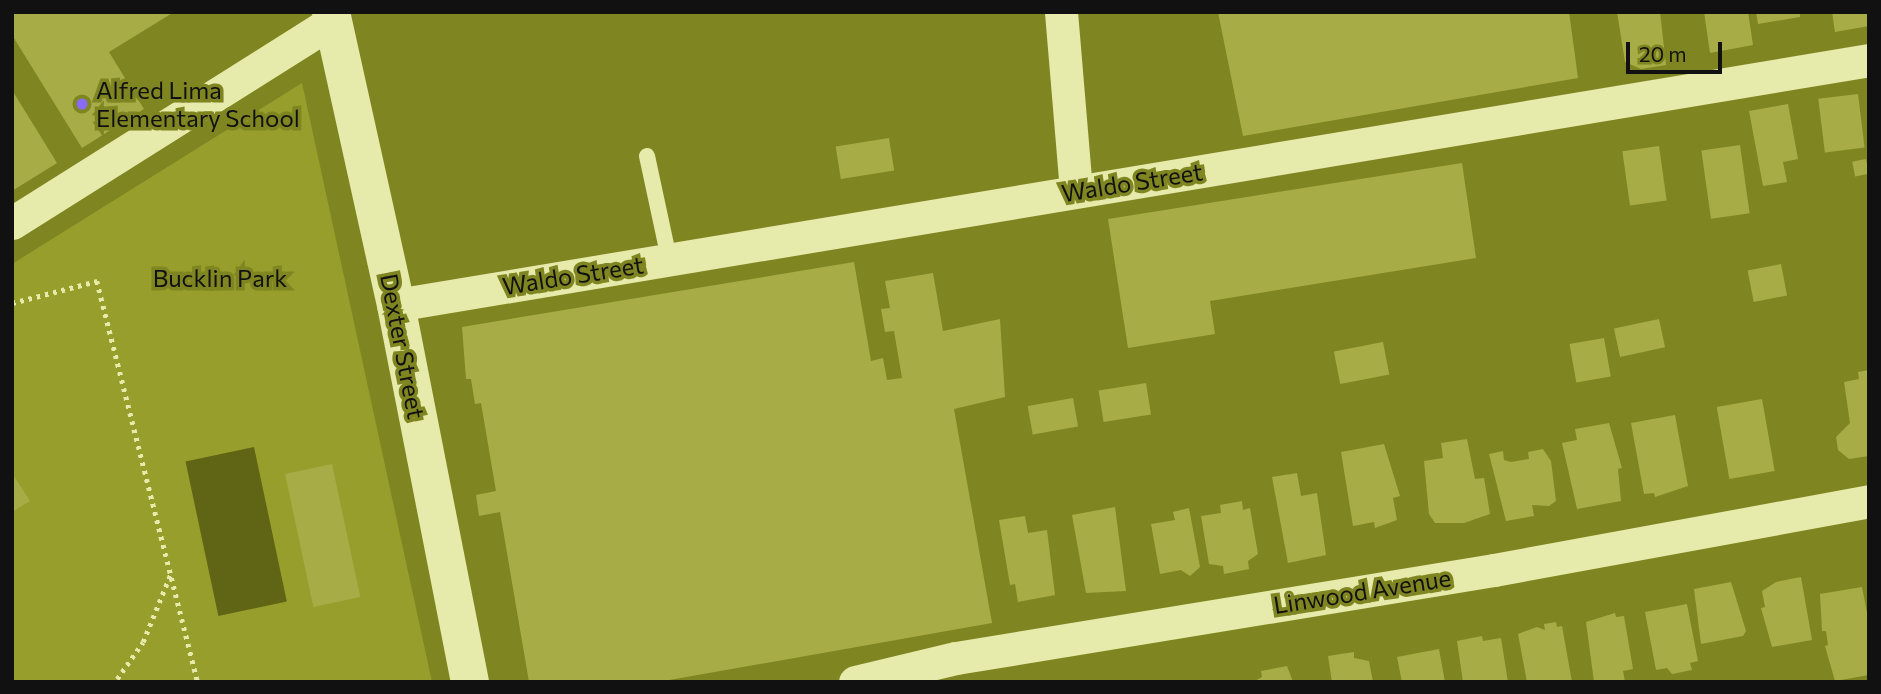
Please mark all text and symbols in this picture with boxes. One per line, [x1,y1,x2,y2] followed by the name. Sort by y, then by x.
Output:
[1629,28,1725,72] scale bar
[1639,41,1687,66] text: 20 m
[96,76,300,132] place label: Alfred Lima Elementary School
[74,96,90,112] marker: Alfred Lima Elementary School
[1059,157,1205,207] street label: Waldo Street
[500,250,646,300] street label: Waldo Street
[153,264,287,292] park label: Bucklin Park
[375,271,431,421] street label: Dexter Street
[1271,563,1453,619] street label: Linwood Avenue

